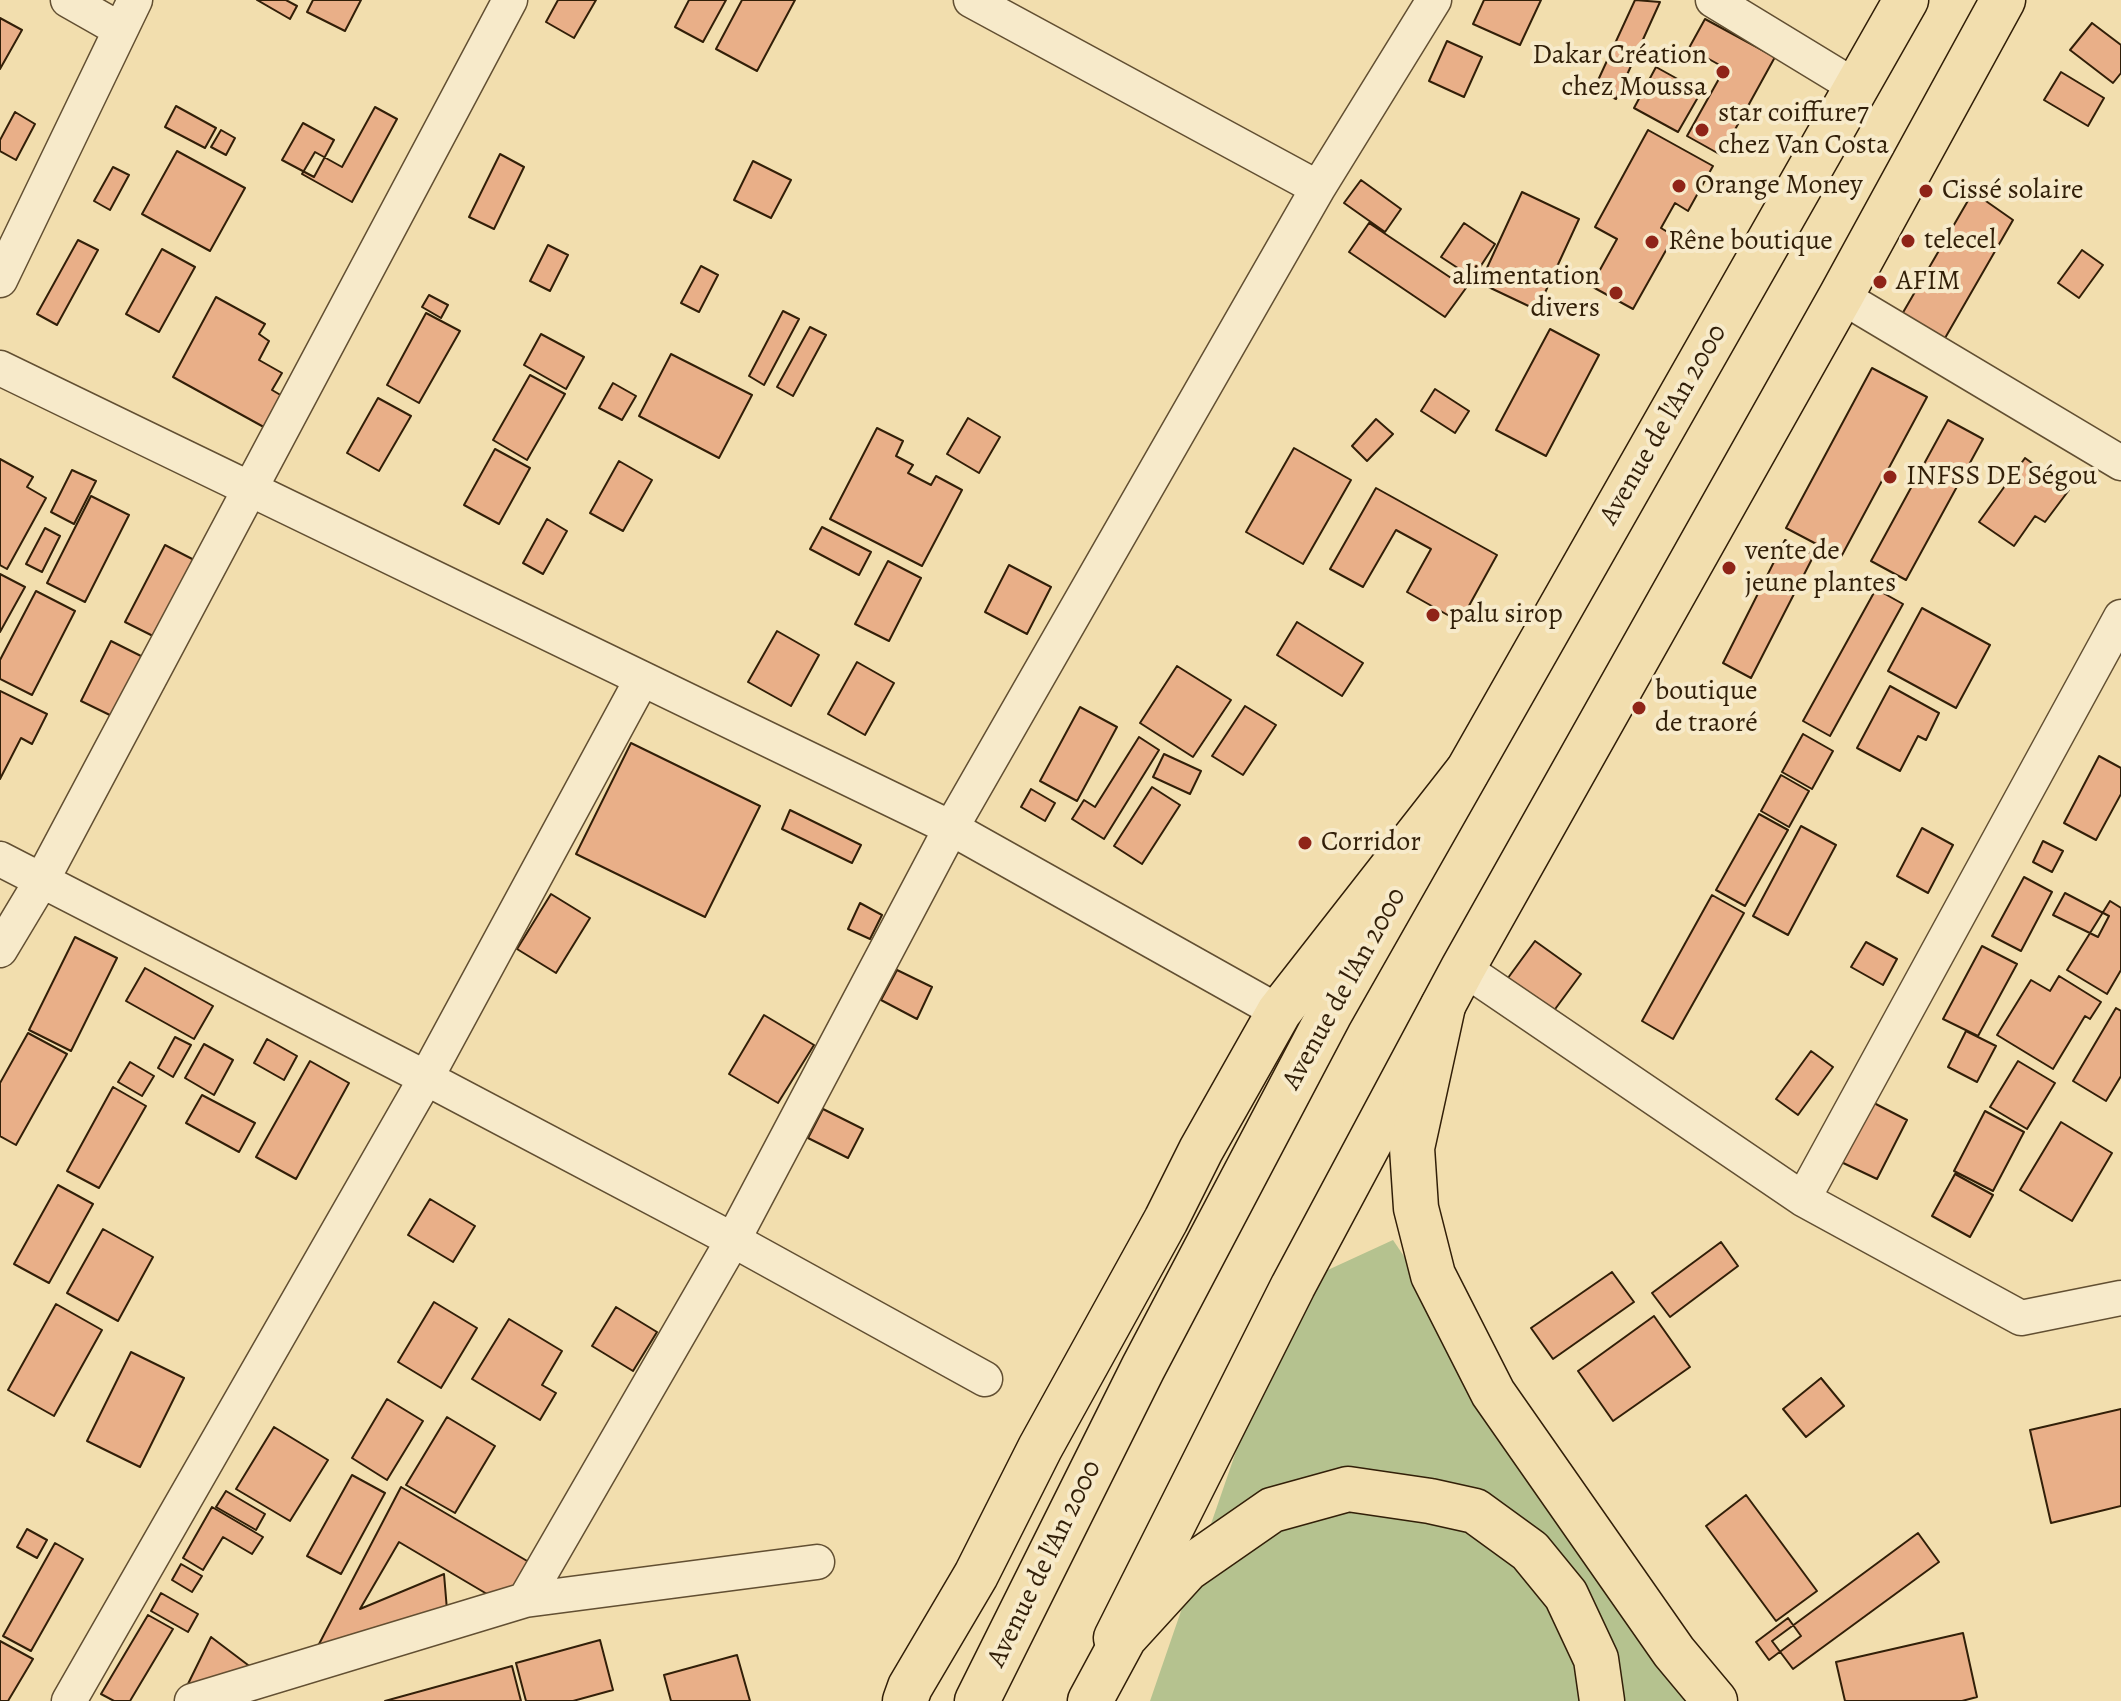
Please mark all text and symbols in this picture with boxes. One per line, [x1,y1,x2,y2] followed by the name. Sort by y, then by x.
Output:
[1532,39,1707,105] place label: Dakar Création chez Moussa
[1714,63,1732,81] marker: Dakar Création chez Moussa
[1718,97,1889,163] place label: star coiffure7 chez Van Costa
[1693,121,1711,139] marker: star coiffure7 chez Van Costa
[1695,169,1863,203] place label: Orange Money
[1942,174,2083,208] place label: Cissé solaire
[1670,177,1688,195] marker: Orange Money
[1917,182,1935,200] marker: Cissé solaire
[1924,224,1996,258] place label: telecel
[1668,225,1833,259] place label: Rêne boutique
[1899,232,1917,250] marker: telecel
[1643,233,1661,251] marker: Rêne boutique
[1452,260,1600,326] place label: alimentation divers
[1896,265,1961,299] place label: AFIM
[1871,273,1889,291] marker: AFIM
[1607,284,1625,302] marker: alimentation divers
[1593,319,1735,531] street label: Avenue de l'An 2000
[1906,460,2097,494] place label: INFSS DE Ségou
[1881,468,1899,486] marker: INFSS DE Ségou
[1745,535,1896,601] place label: vente de jeune plantes
[1720,559,1738,577] marker: vente de jeune plantes
[1449,598,1563,632] place label: palu sirop
[1424,606,1442,624] marker: palu sirop
[1655,675,1758,741] place label: boutique de traoré
[1630,699,1648,717] marker: boutique de traoré
[1321,826,1421,860] place label: Corridor
[1296,834,1314,852] marker: Corridor
[1276,882,1414,1096] street label: Avenue de l'An 2000
[980,1455,1110,1673] street label: Avenue de l'An 2000

